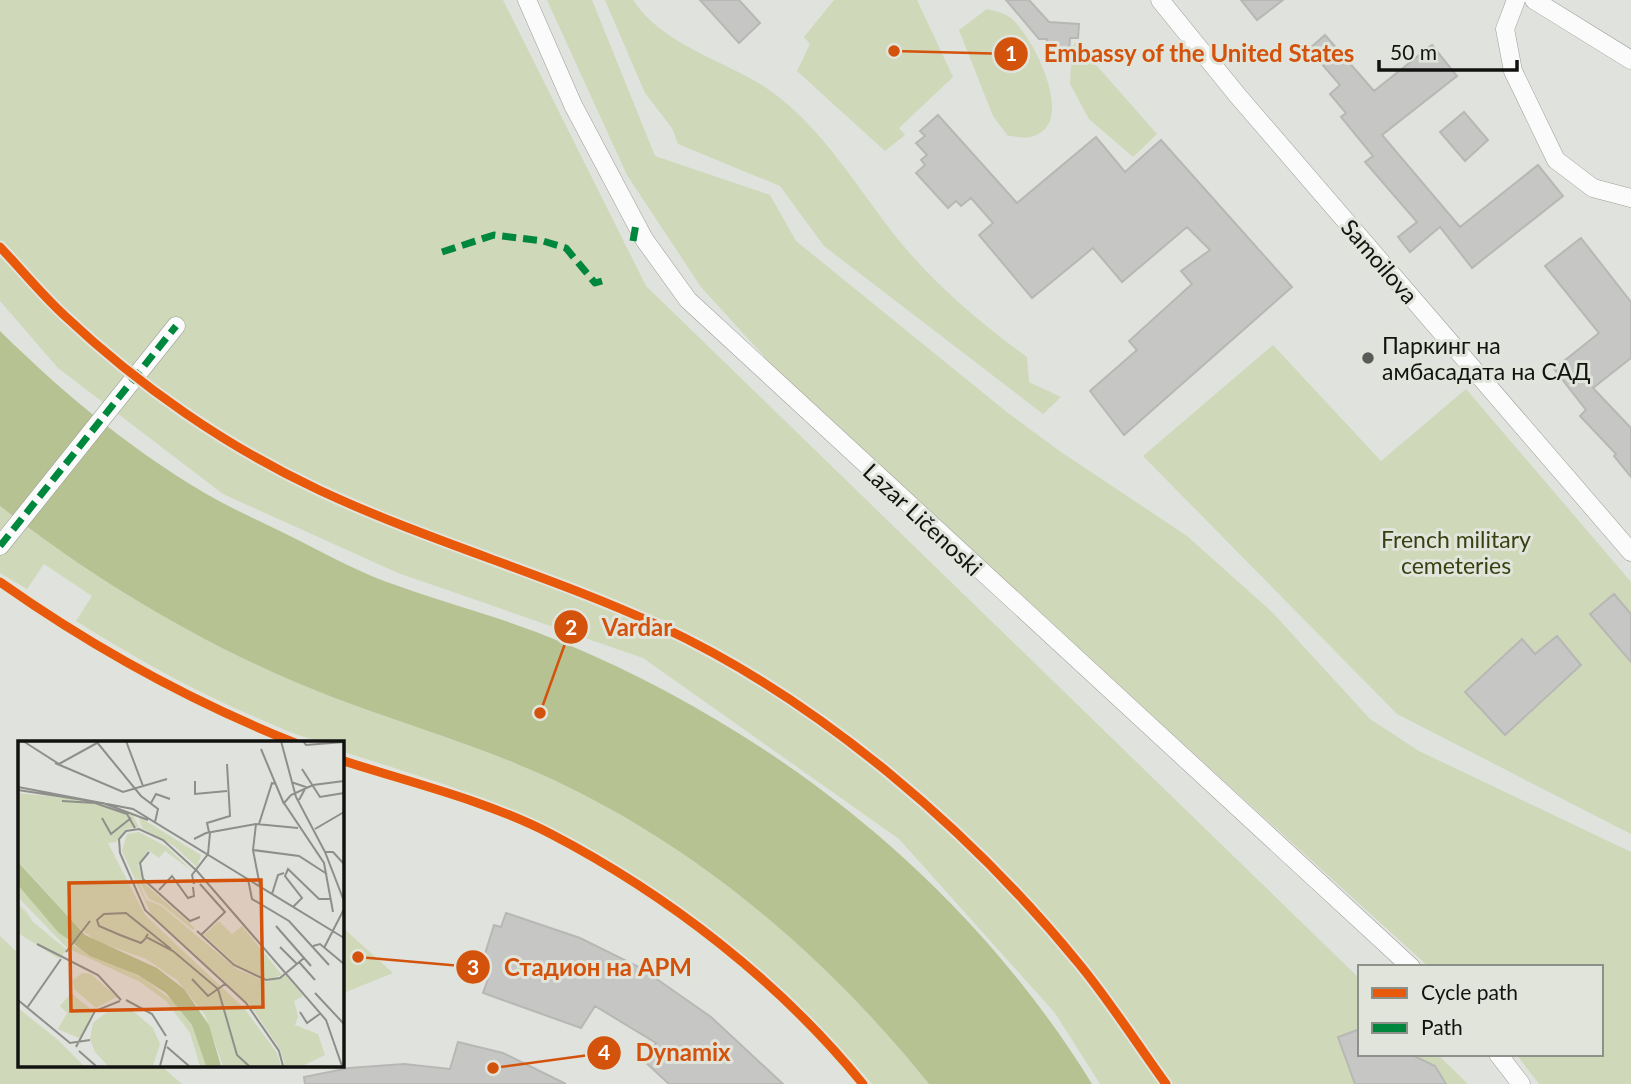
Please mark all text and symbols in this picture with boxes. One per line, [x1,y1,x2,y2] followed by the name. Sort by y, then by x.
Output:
[1379,28,1517,72] scale bar
[994,32,1368,77] callout: Embassy of the United States
[1044,38,1354,67] text: Embassy of the United States
[1390,39,1437,64] text: 50 m
[1005,40,1017,65] text: 1
[1336,213,1424,309] street label: Samoilova
[1382,331,1591,385] place label: Паркинг на амбасадата на САД
[1360,350,1376,366] marker: Паркинг на амбасадата на САД
[858,457,988,581] street label: Lazar Ličenoski
[1381,525,1531,579] park label: French military cemeteries
[553,605,687,650] callout: Vardar
[601,612,672,641] text: Vardar
[565,614,577,639] text: 2
[18,741,343,1066] inset map
[455,945,706,990] callout: Стадион на АРМ
[504,952,692,981] text: Стадион на АРМ
[467,954,479,979] text: 3
[1358,965,1603,1056] legend
[1421,979,1518,1004] text: Cycle path
[1421,1014,1463,1039] text: Path
[587,1030,745,1075] callout: Dynamix
[635,1037,731,1066] text: Dynamix
[598,1039,610,1064] text: 4

